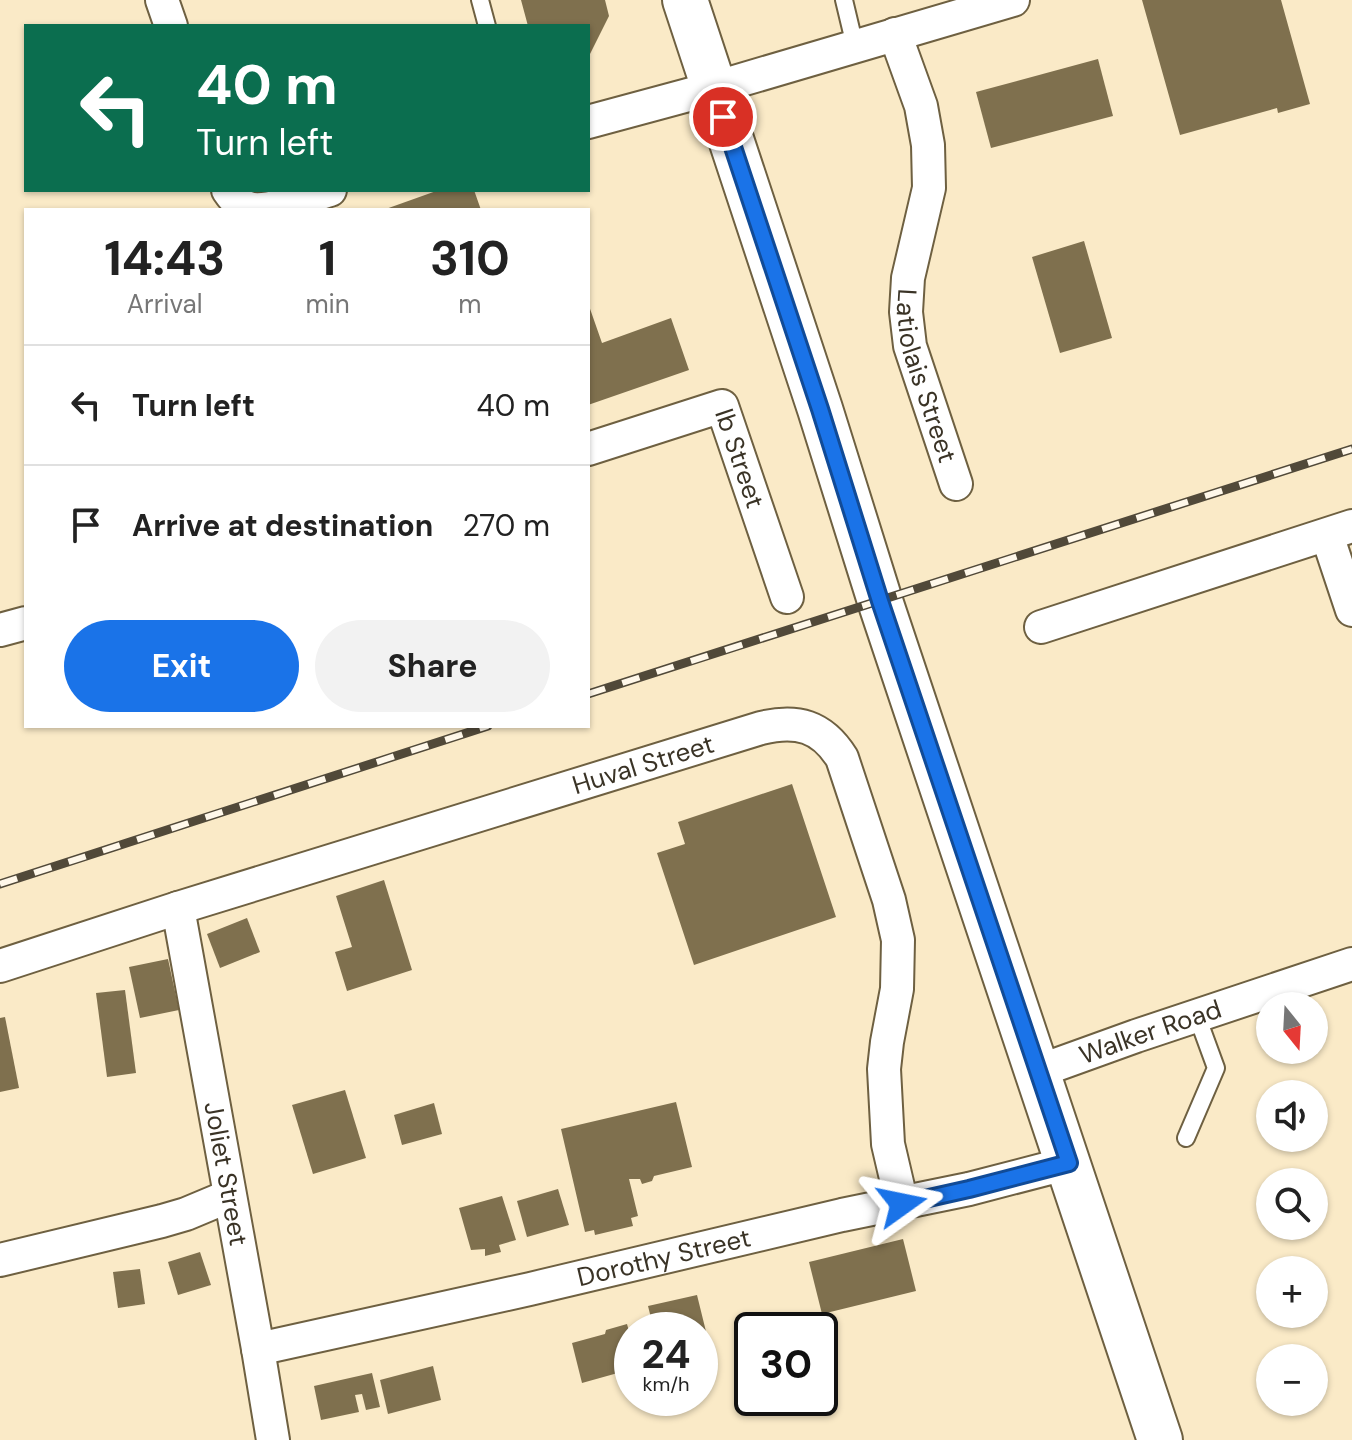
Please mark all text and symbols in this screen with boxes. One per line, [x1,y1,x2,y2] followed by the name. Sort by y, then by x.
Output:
[196,48,338,121] text: 40 m
[64,56,168,160] icon: left
[689,83,757,151] pin
[701,95,745,139] icon: arrive
[196,119,333,166] text: Turn left
[104,227,225,290] text: 14:43
[319,227,336,290] text: 1
[430,227,510,290] text: 310
[127,287,203,321] text: Arrival
[305,287,350,321] text: min
[458,287,481,321] text: m
[889,288,965,467] street label: Latiolais Street
[64,383,108,427] icon: left
[132,386,255,425] text: Turn left
[477,386,550,425] text: 40 m
[707,404,772,513] street label: Ib Street
[64,503,108,547] icon: arrive
[132,506,433,545] text: Arrive at destination
[462,506,550,545] text: 270 m
[64,620,299,712] button: Exit
[315,620,550,712] button: Share
[568,727,718,802] street label: Huval Street
[1075,992,1226,1072] street label: Walker Road
[1256,992,1328,1064] north arrow
[1256,992,1328,1416] map controls
[1256,1080,1328,1152] button: sound
[196,1099,256,1248] street label: Joliet Street
[860,1162,944,1246] position arrow
[1256,1168,1328,1240] button: search
[574,1220,754,1294] street label: Dorothy Street
[1256,1256,1328,1328] button: +
[734,1312,838,1416] speed limit sign: 30
[642,1328,690,1380] text: 24
[1256,1344,1328,1416] button: −
[642,1371,690,1397] text: km/h

